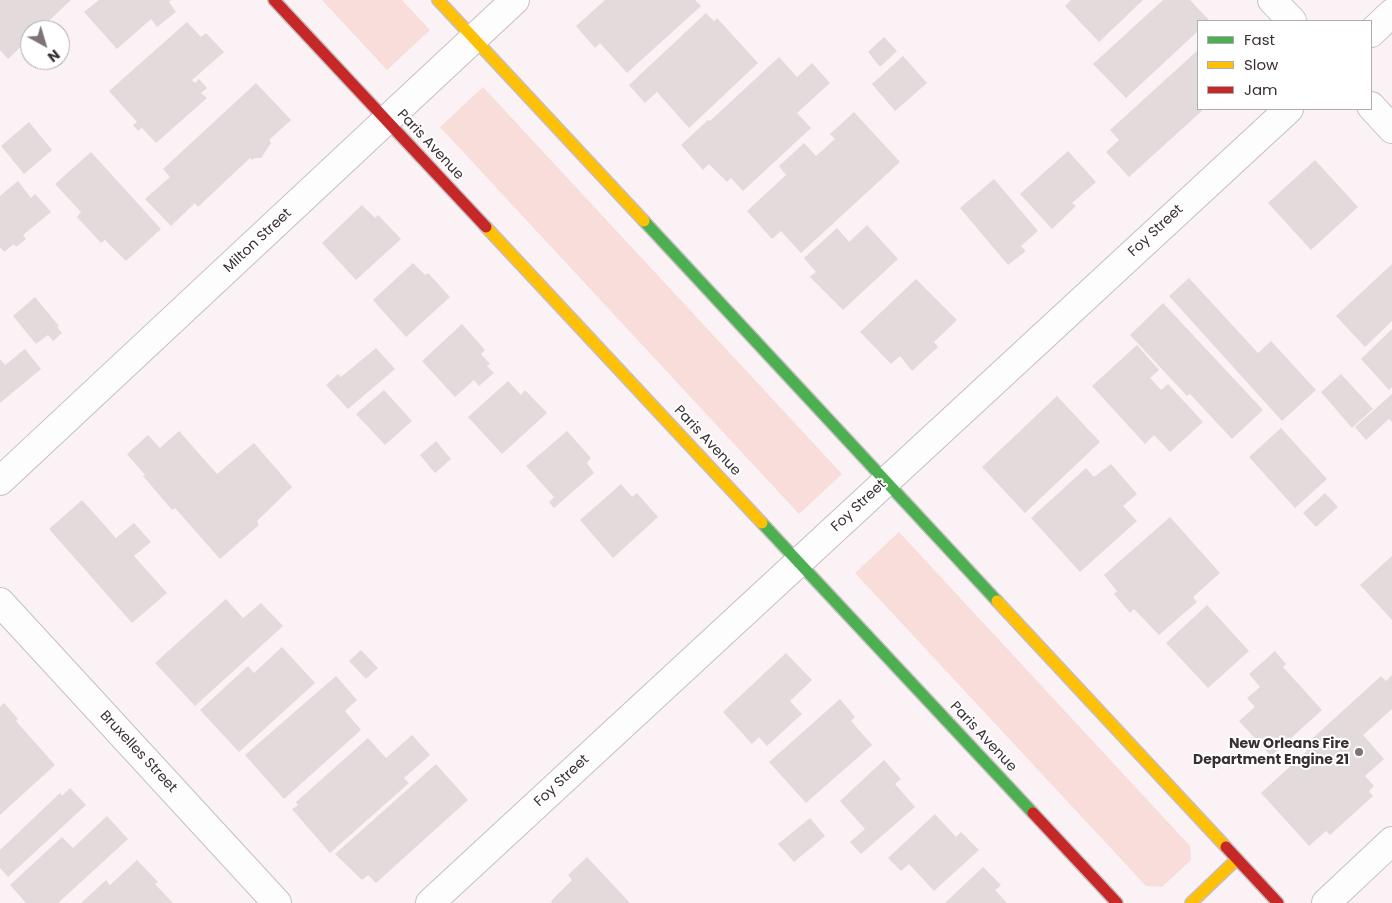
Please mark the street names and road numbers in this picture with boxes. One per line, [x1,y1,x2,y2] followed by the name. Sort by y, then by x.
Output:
[393,106,467,184] street label: Paris Avenue
[1125,201,1187,261] street label: Foy Street
[221,205,295,277] street label: Milton Street
[670,402,744,480] street label: Paris Avenue
[828,476,890,536] street label: Foy Street
[946,698,1020,776] street label: Paris Avenue
[96,708,180,796] street label: Bruxelles Street
[531,751,593,811] street label: Foy Street

